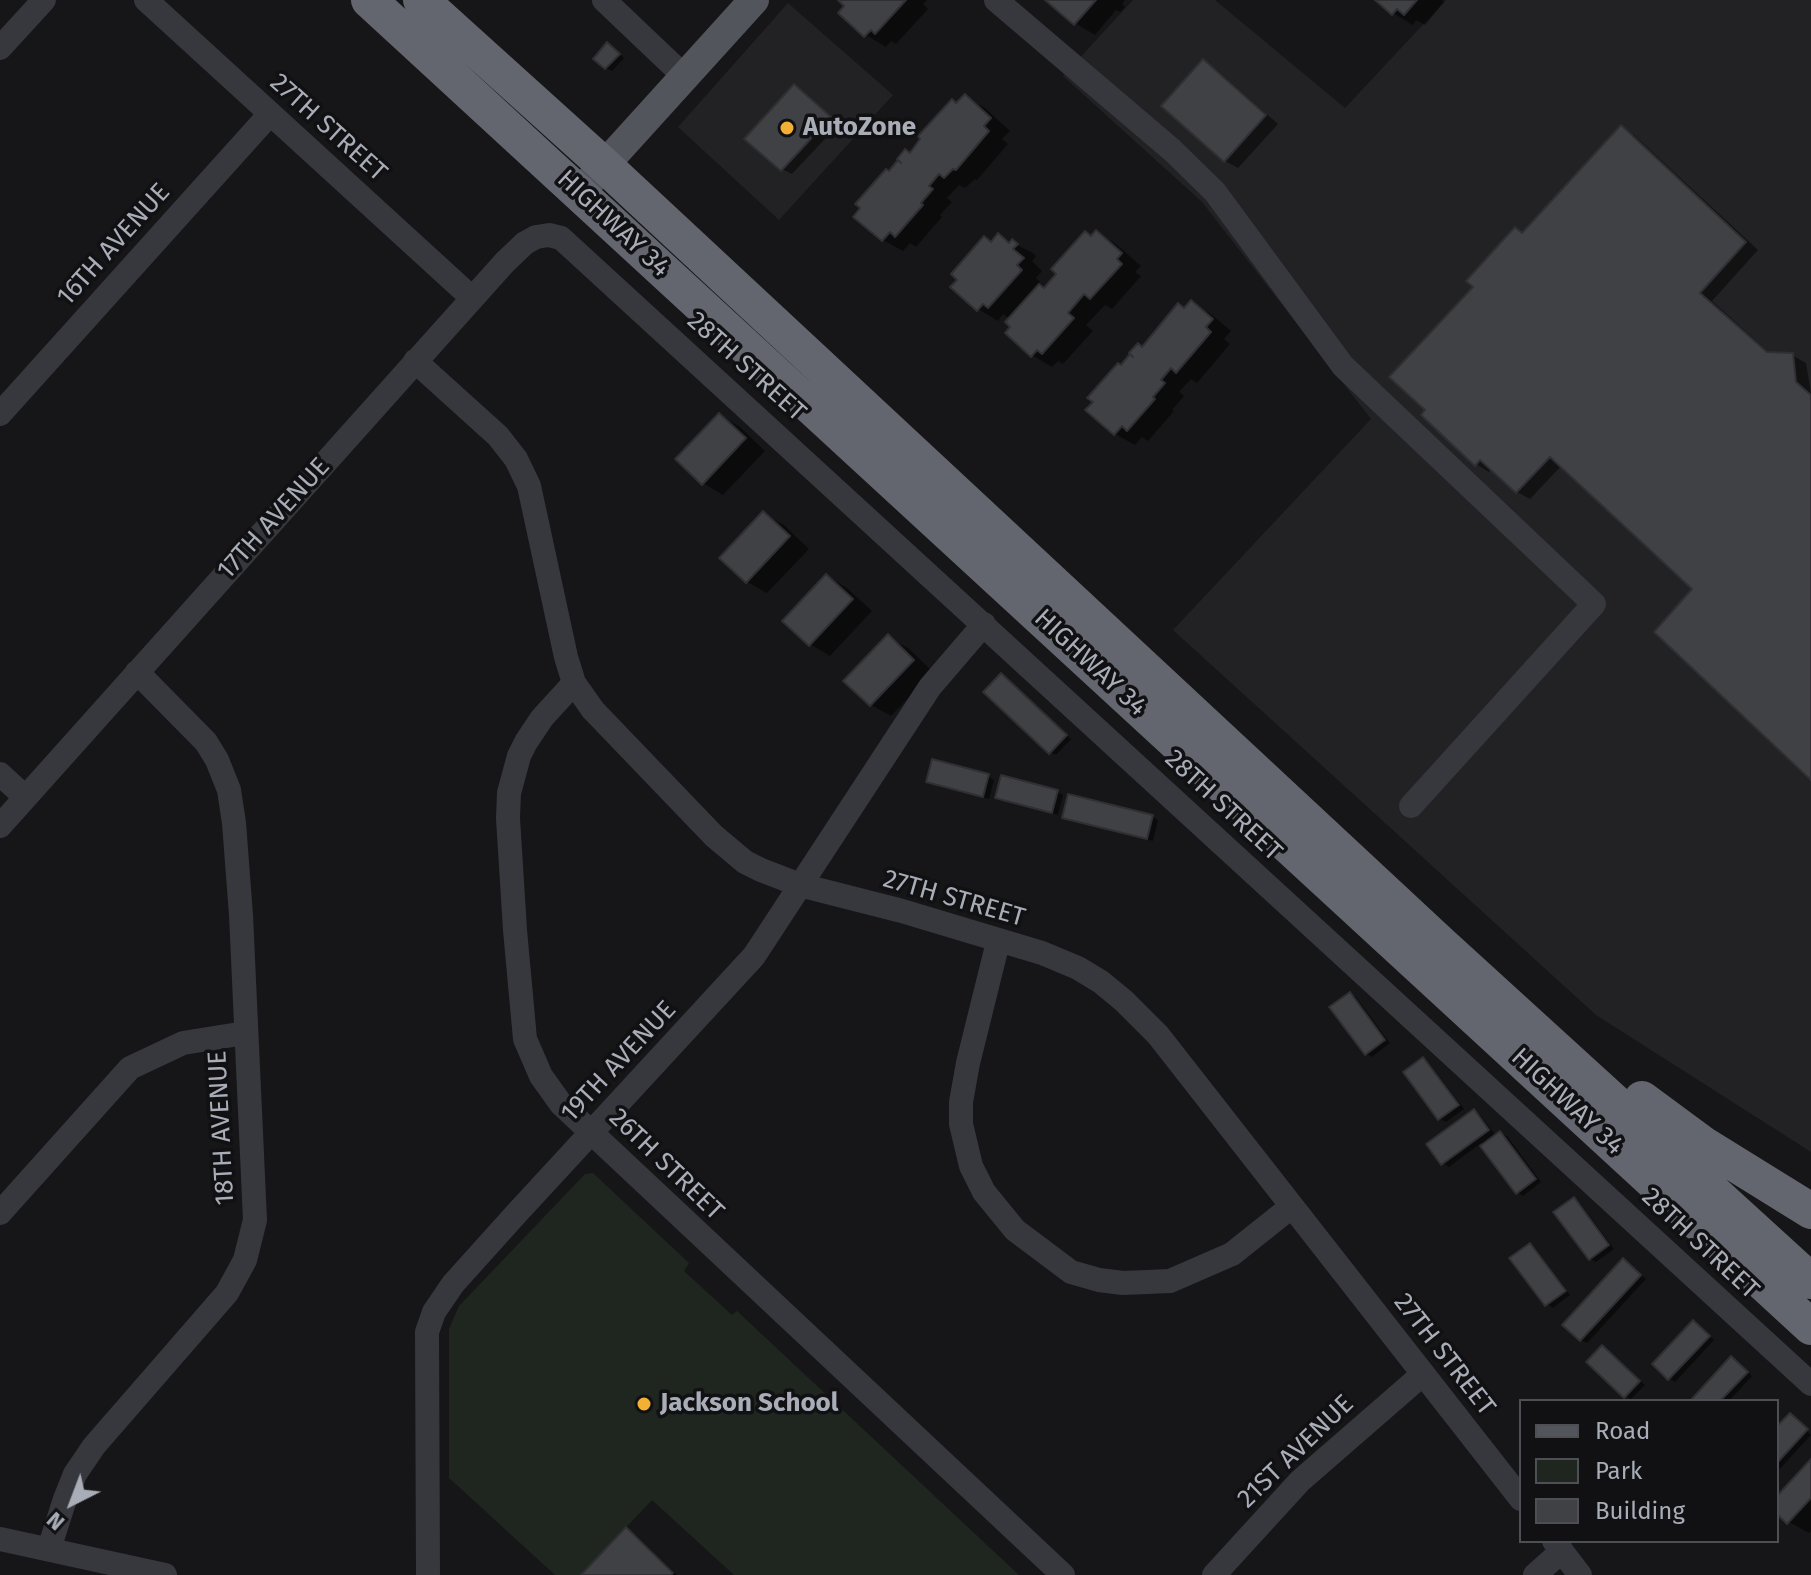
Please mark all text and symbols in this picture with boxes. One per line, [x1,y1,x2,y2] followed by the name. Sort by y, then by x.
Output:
[263,67,393,189] street label: 27TH STREET
[803,112,916,144] place label: AutoZone
[778,119,796,137] marker: AutoZone
[550,164,676,284] street label: HIGHWAY 34
[51,177,177,313] street label: 16TH AVENUE
[680,306,812,428] street label: 28TH STREET
[211,452,337,586] street label: 17TH AVENUE
[1027,603,1153,723] street label: HIGHWAY 34
[1158,744,1288,868] street label: 28TH STREET
[879,864,1029,934] street label: 27TH STREET
[555,995,683,1129] street label: 19TH AVENUE
[1504,1042,1630,1162] street label: HIGHWAY 34
[202,1050,242,1206] street label: 18TH AVENUE
[602,1103,730,1227] street label: 26TH STREET
[1635,1182,1765,1306] street label: 28TH STREET
[1387,1288,1501,1422] street label: 27TH STREET
[660,1388,838,1420] place label: Jackson School
[1232,1389,1360,1515] street label: 21ST AVENUE
[635,1395,653,1413] marker: Jackson School
[1519,1399,1779,1543] legend
[1595,1417,1650,1445] text: Road
[1595,1457,1642,1485] text: Park
[32,1463,112,1543] north arrow
[1595,1497,1685,1525] text: Building
[41,1506,70,1536] text: N

